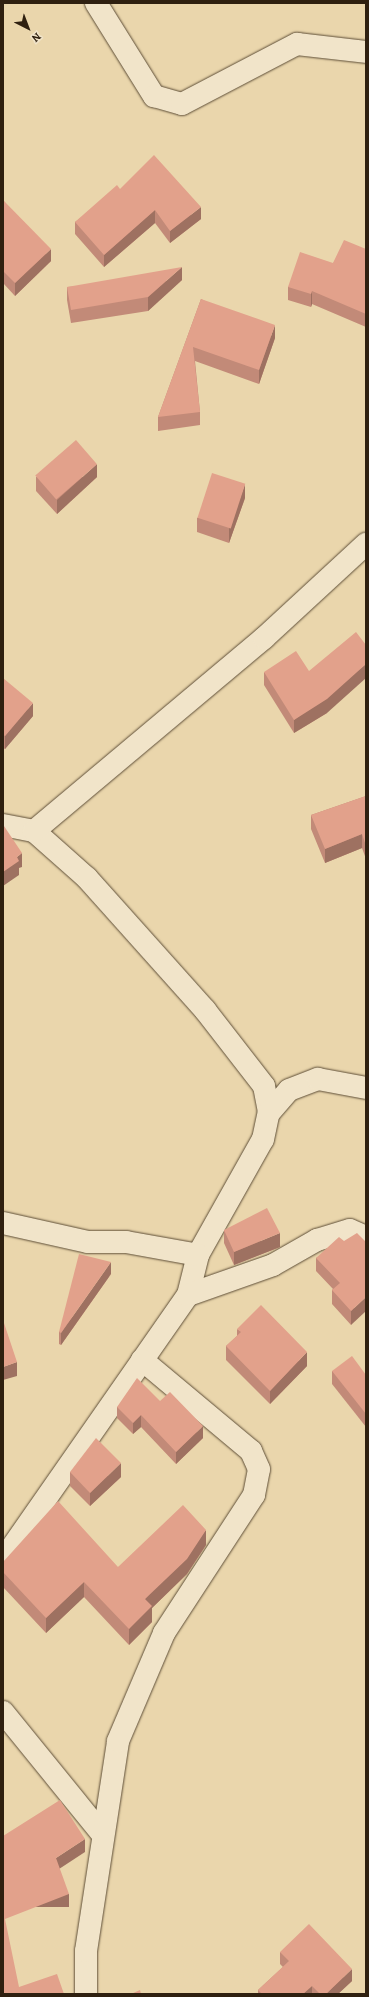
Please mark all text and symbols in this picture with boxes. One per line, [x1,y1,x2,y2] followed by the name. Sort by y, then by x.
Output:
[8,8,48,48] north arrow
[28,29,44,46] text: N

